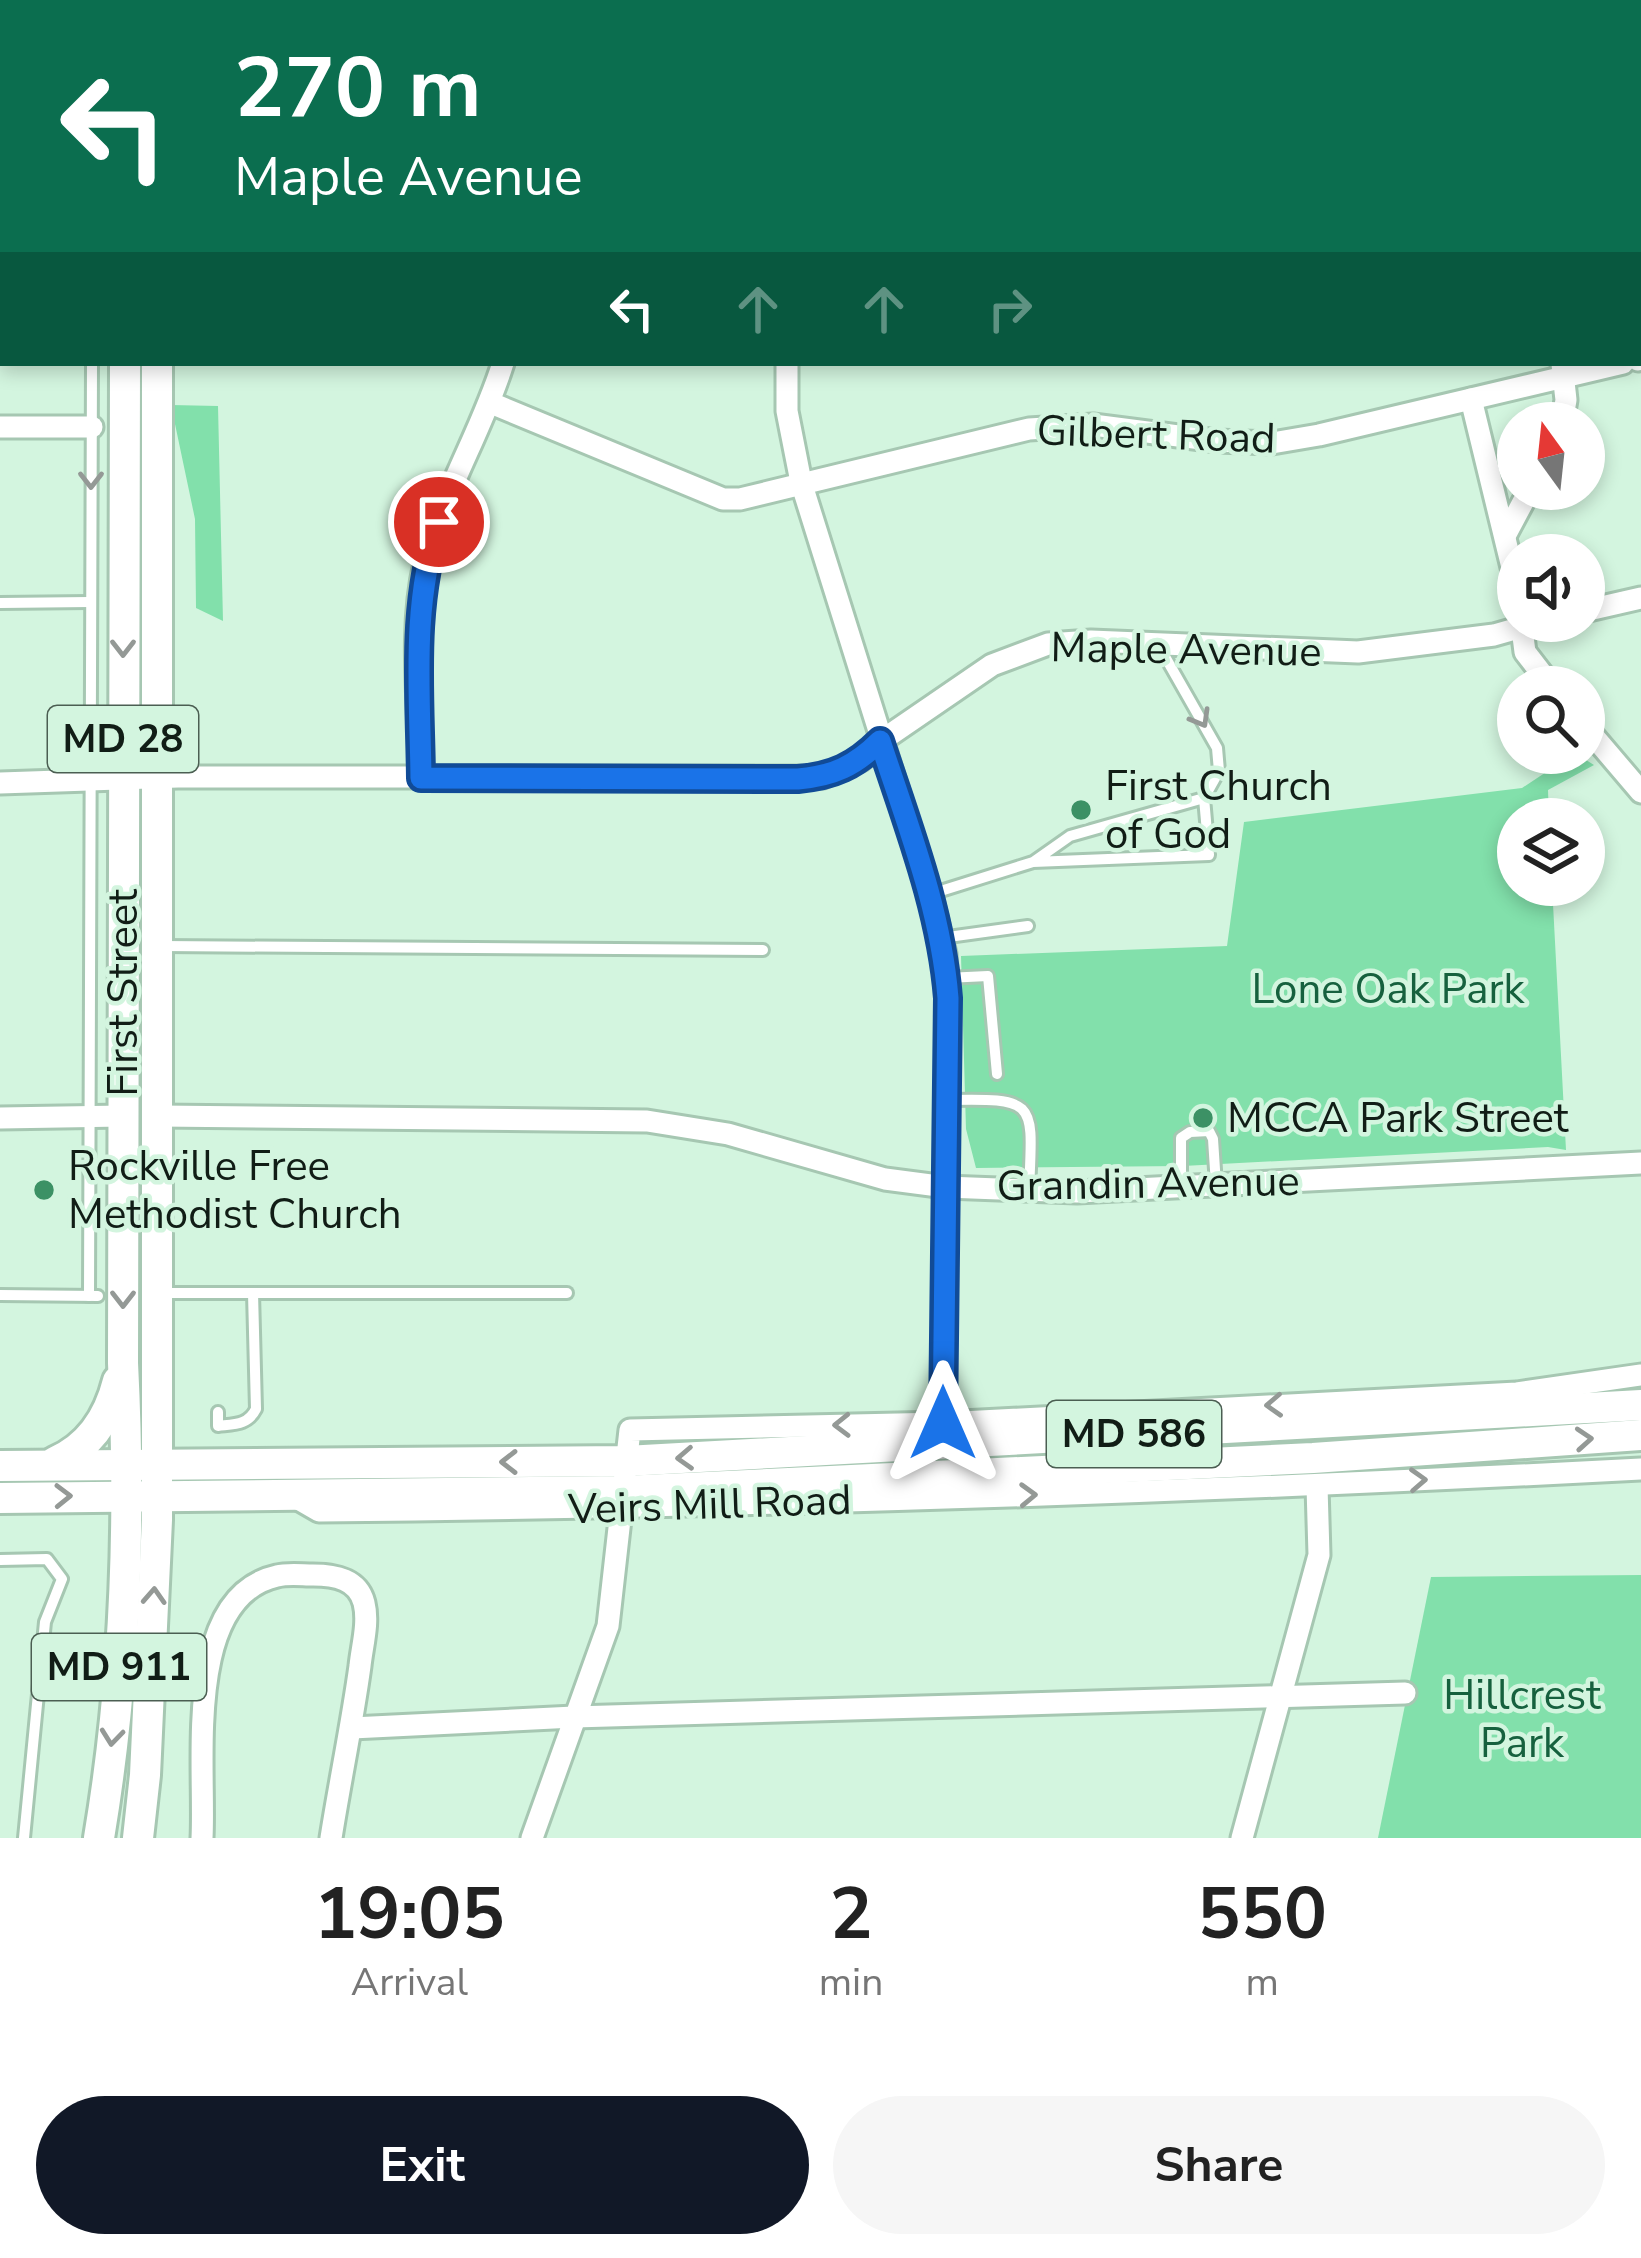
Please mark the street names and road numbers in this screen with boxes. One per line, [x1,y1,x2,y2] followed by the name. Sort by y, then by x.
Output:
[1036,402,1276,468] street label: Gilbert Road
[1050,619,1322,681] street label: Maple Avenue
[48,706,198,772] road number: MD 28
[95,889,152,1097] street label: First Street
[996,1153,1300,1215] street label: Grandin Avenue
[1047,1401,1221,1467] road number: MD 586
[566,1472,853,1538] street label: Veirs Mill Road
[32,1634,206,1700] road number: MD 911

